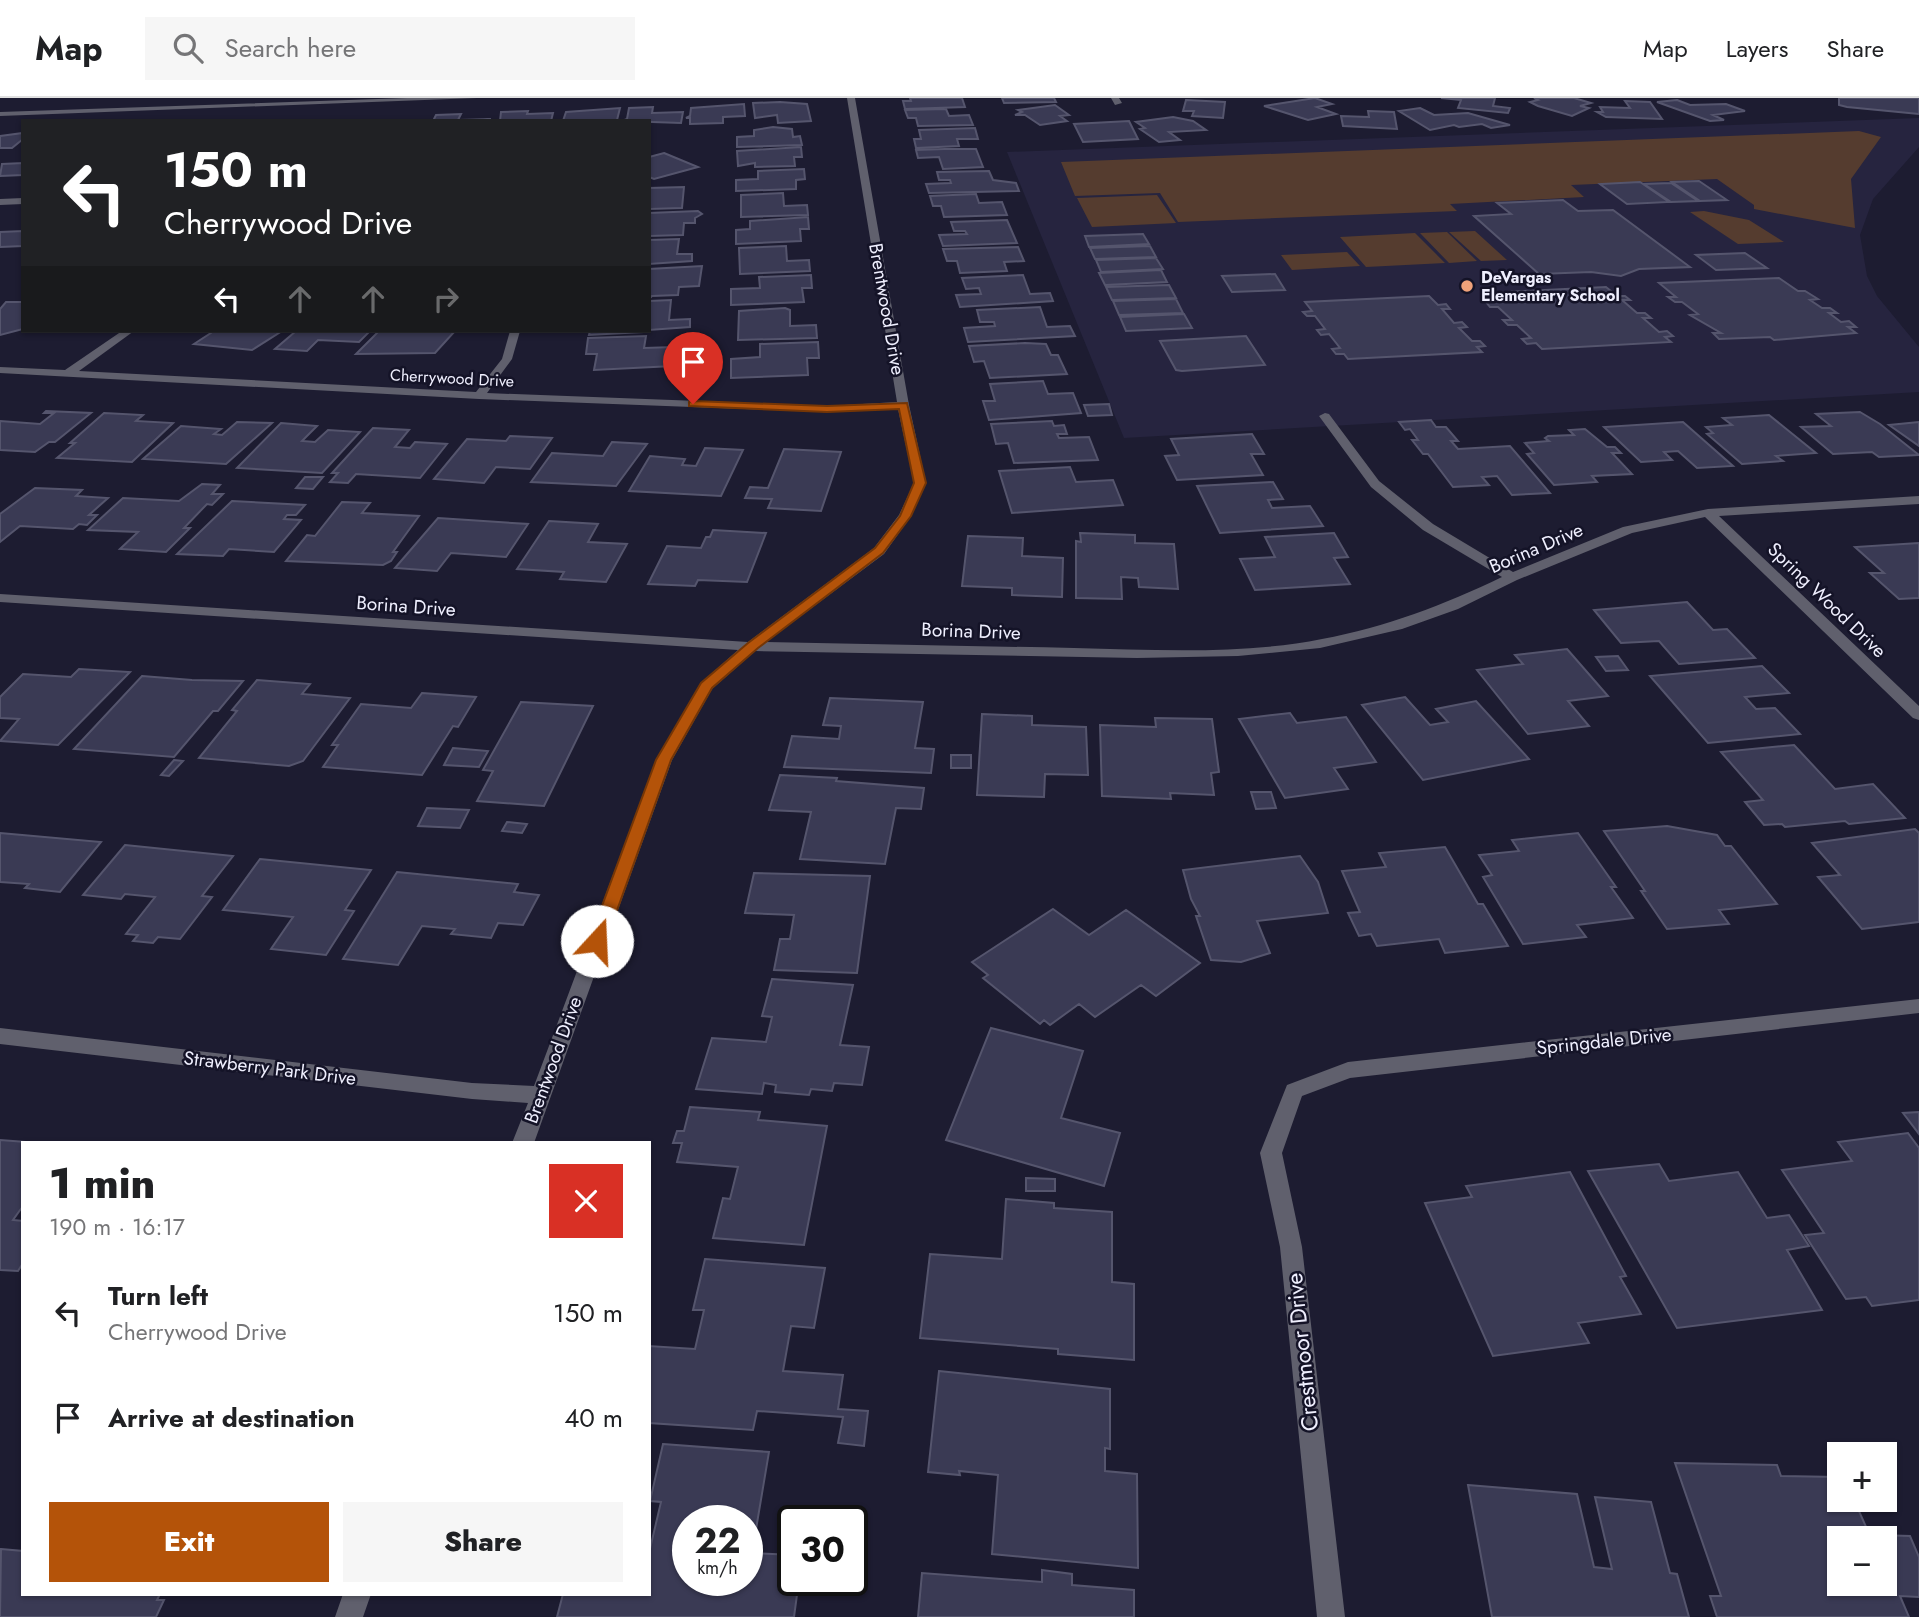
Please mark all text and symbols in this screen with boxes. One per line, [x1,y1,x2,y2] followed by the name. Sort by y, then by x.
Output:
[145,17,635,80] search box
[35,25,103,72] text: Map
[169,29,207,67] icon: search
[225,29,356,67] text: Search here
[1643,31,1688,66] text: Map
[1726,31,1788,66] text: Layers
[1826,31,1884,66] text: Share
[164,135,308,205] text: 150 m
[49,147,140,238] icon: left
[164,200,412,246] text: Cherrywood Drive
[862,241,912,377] street label: Brentwood Drive
[1481,266,1620,307] place label: DeVargas Elementary School
[1459,278,1475,294] marker: DeVargas Elementary School
[208,280,246,318] icon: left
[281,280,319,318] icon: ahead
[354,280,392,318] icon: ahead
[427,280,465,318] icon: right
[663,332,723,404] pin
[674,343,712,381] icon: arrive
[389,363,515,393] street label: Cherrywood Drive
[1485,516,1587,580] street label: Borina Drive
[1762,536,1893,664] street label: Spring Wood Drive
[355,589,457,623] street label: Borina Drive
[921,616,1021,646] street label: Borina Drive
[560,904,634,978] position arrow
[518,993,589,1127] street label: Brentwood Drive
[1535,1020,1673,1062] street label: Springdale Drive
[182,1044,358,1092] street label: Strawberry Park Drive
[49,1153,155,1214] text: 1 min
[549,1164,623,1238] button: close
[49,1210,185,1244] text: 190 m · 16:17
[1277,1271,1327,1433] street label: Crestmoor Drive
[108,1277,208,1315] text: Turn left
[49,1294,87,1332] icon: left
[553,1294,623,1332] text: 150 m
[108,1315,287,1349] text: Cherrywood Drive
[49,1399,87,1437] icon: arrive
[108,1399,355,1437] text: Arrive at destination
[564,1399,623,1437] text: 40 m
[1827,1442,1897,1596] map controls
[1827,1442,1897,1512] button: +
[49,1502,329,1582] button: Exit
[343,1502,623,1582] button: Share
[777,1505,868,1596] speed limit sign: 30
[695,1516,740,1566] text: 22
[1827,1526,1897,1596] button: −
[697,1555,738,1581] text: km/h

